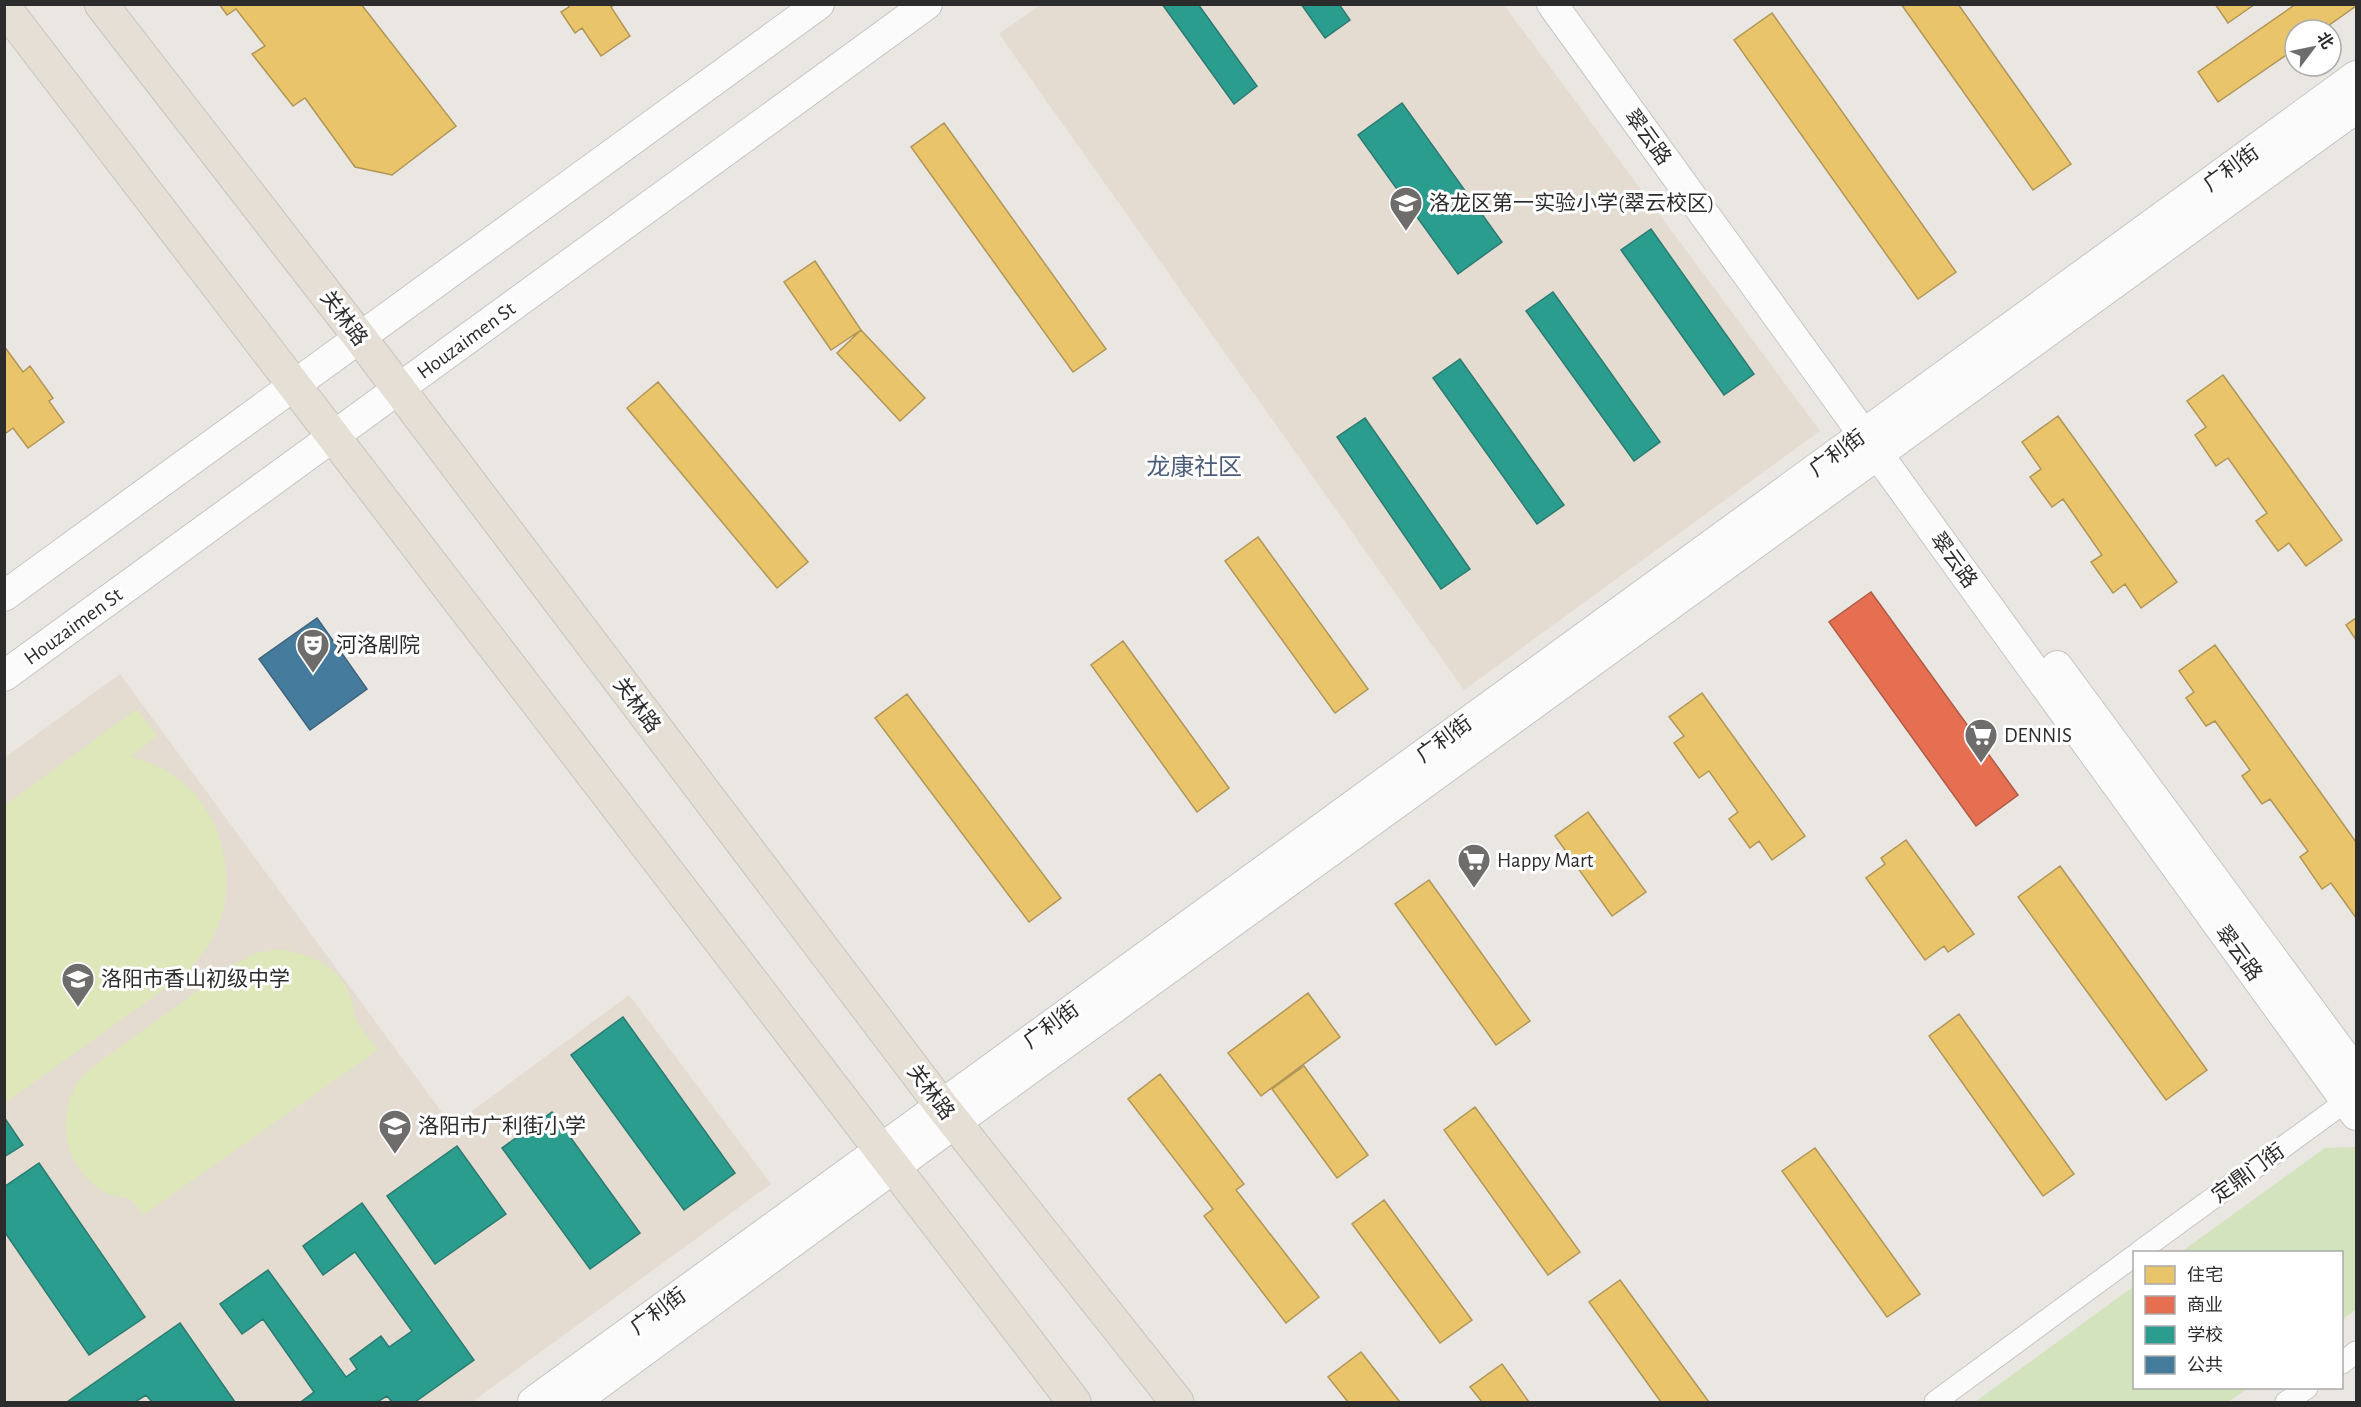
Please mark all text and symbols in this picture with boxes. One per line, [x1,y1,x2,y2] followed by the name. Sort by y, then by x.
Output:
[2283,18,2343,78] north arrow
[2314,29,2337,52] text: 北
[1621,105,1675,169] street label: 翠云路
[2199,141,2263,195] street label: 广利街
[1388,185,1424,232] school or university icon: 洛龙区第一实验小学(翠云校区)
[1429,192,1714,214] place label: 洛龙区第一实验小学(翠云校区)
[316,286,372,350] street label: 关林路
[413,298,520,383] street label: Houzaimen St
[1805,426,1869,480] street label: 广利街
[1146,454,1242,480] district label: 龙康社区
[1927,528,1981,592] street label: 翠云路
[20,584,127,669] street label: Houzaimen St
[295,627,331,674] theatre icon: 河洛剧院
[336,634,420,656] place label: 河洛剧院
[609,673,665,737] street label: 关林路
[1412,712,1476,766] street label: 广利街
[1963,717,1999,764] supermarket icon: DENNIS
[2004,725,2072,746] place label: DENNIS
[1456,842,1492,889] supermarket icon: Happy Mart
[1497,850,1594,871] place label: Happy Mart
[2212,921,2266,985] street label: 翠云路
[60,961,96,1008] school or university icon: 洛阳市香山初级中学
[101,968,290,990] place label: 洛阳市香山初级中学
[1019,998,1083,1052] street label: 广利街
[903,1060,959,1124] street label: 关林路
[377,1108,413,1155] school or university icon: 洛阳市广利街小学
[418,1115,586,1137] place label: 洛阳市广利街小学
[2208,1139,2288,1207] street label: 定鼎门街
[2133,1251,2343,1389] legend
[2187,1265,2223,1285] text: 住宅
[626,1284,690,1338] street label: 广利街
[2187,1295,2223,1315] text: 商业
[2187,1325,2223,1345] text: 学校
[2187,1356,2223,1375] text: 公共

